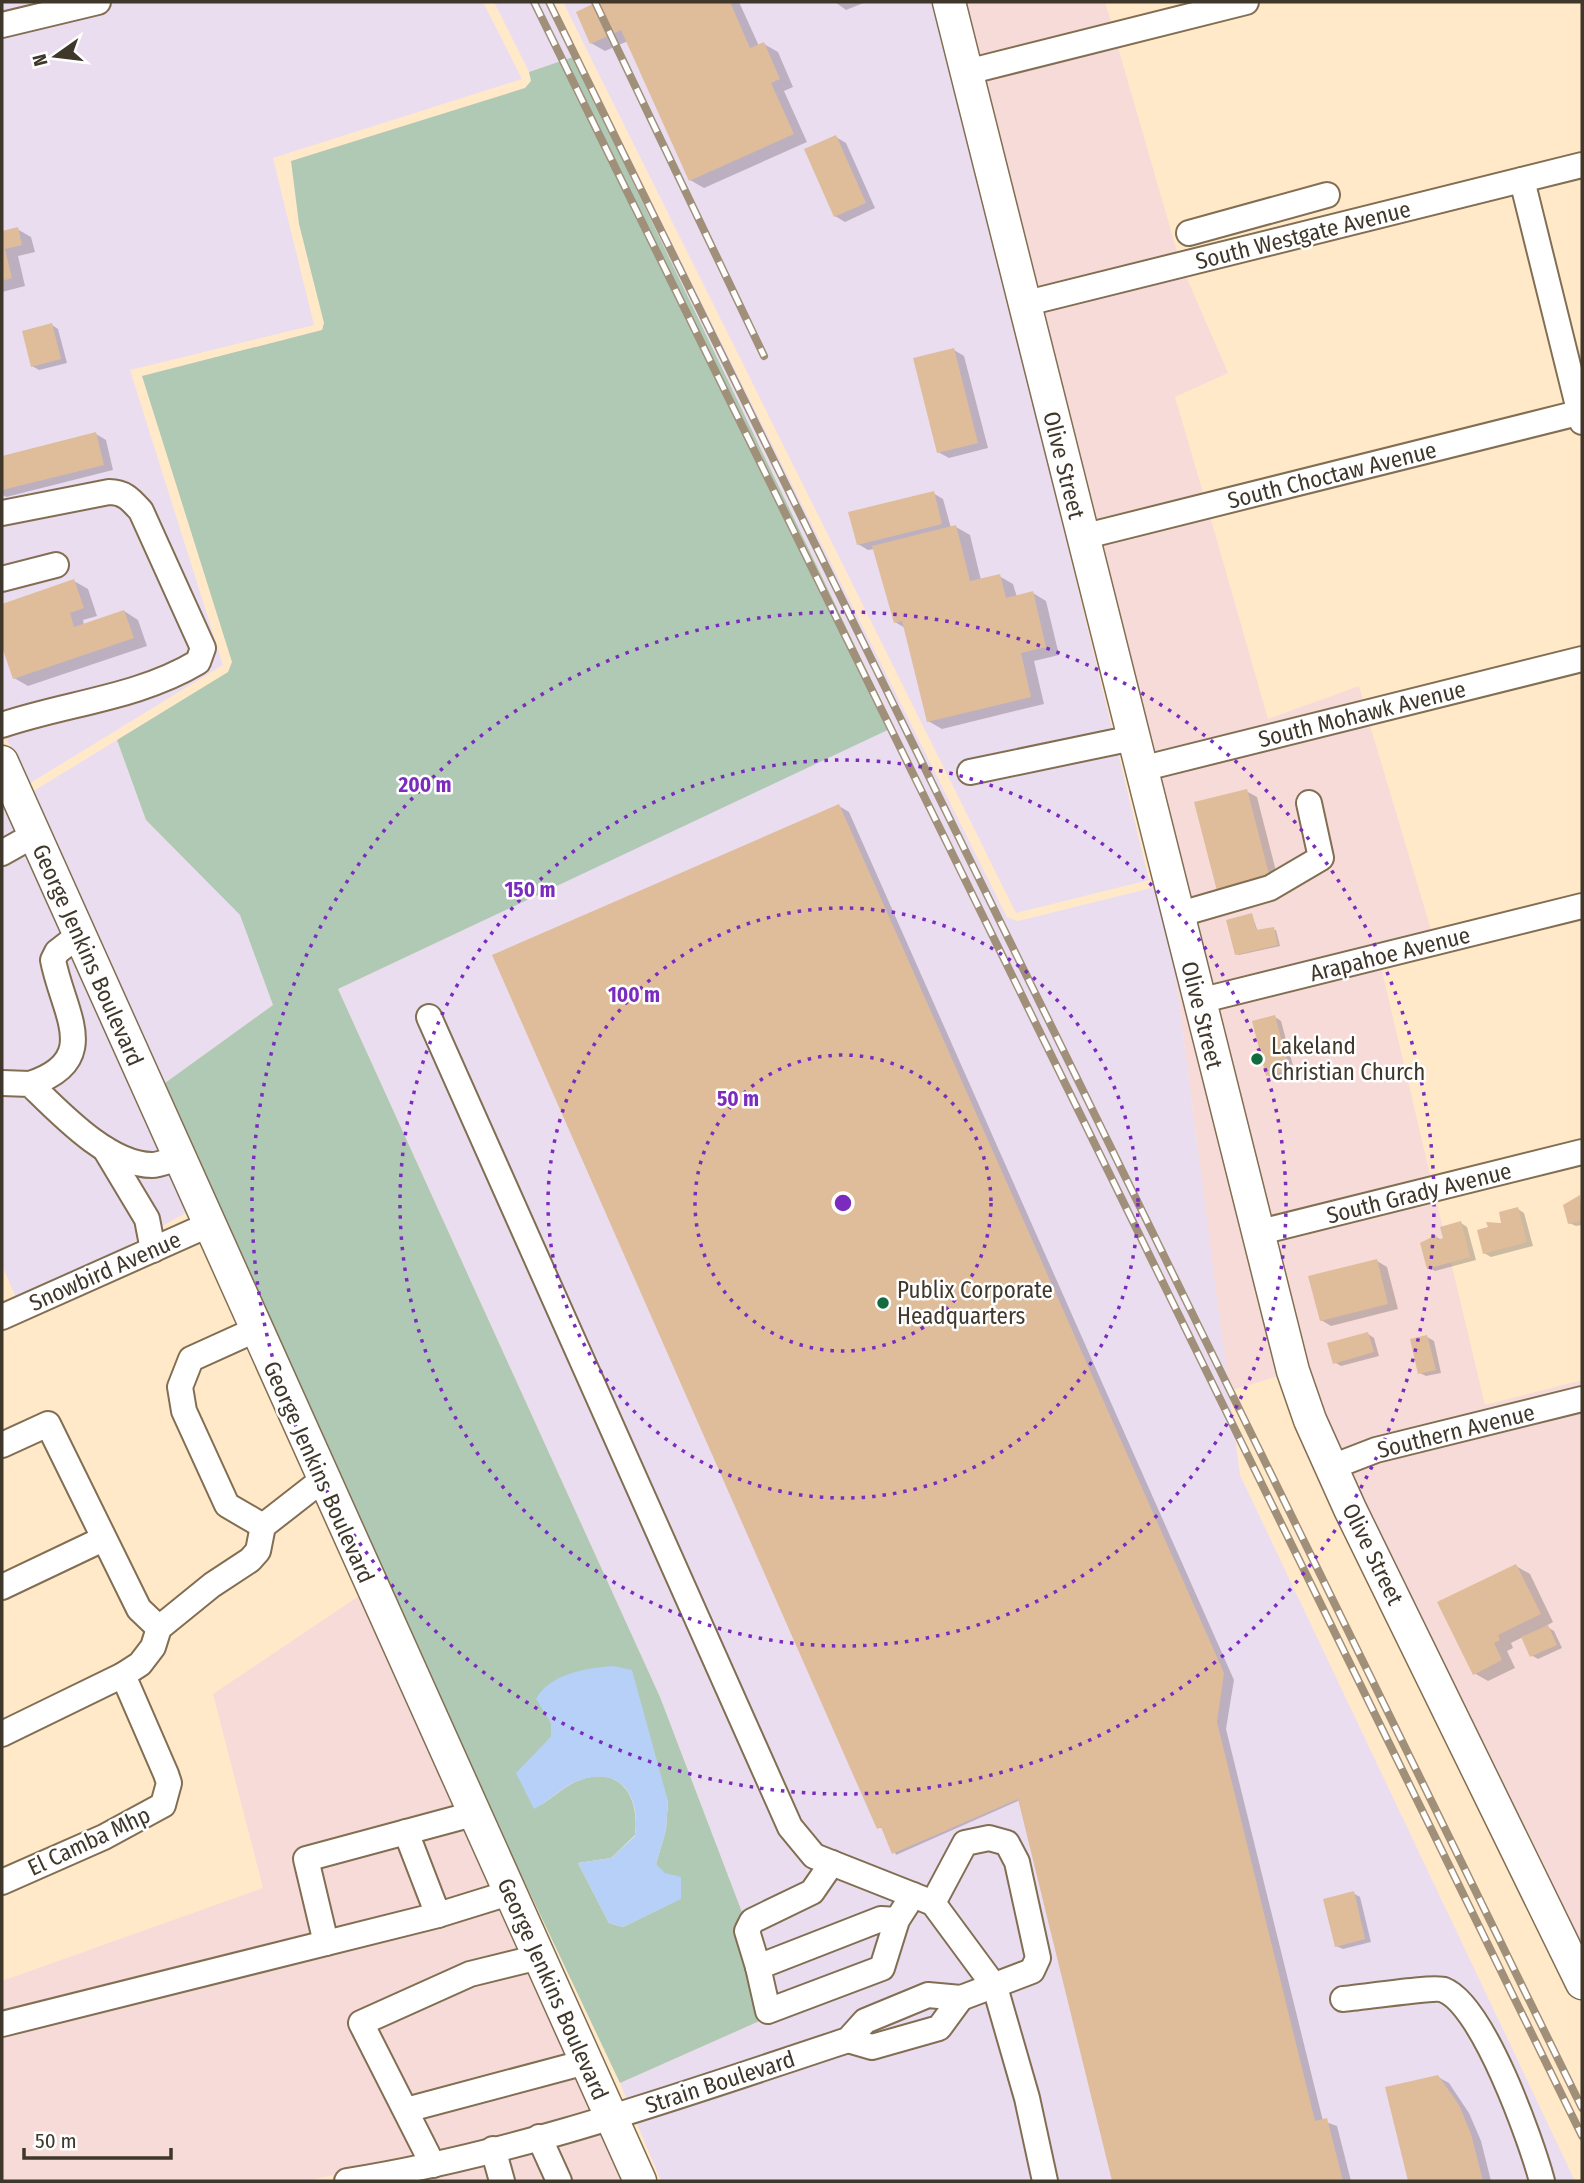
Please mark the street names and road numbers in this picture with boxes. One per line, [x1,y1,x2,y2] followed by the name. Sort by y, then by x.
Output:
[1193,195,1413,275] street label: South Westgate Avenue
[1037,408,1091,522] street label: Olive Street
[1225,436,1439,514] street label: South Choctaw Avenue
[1255,675,1469,753] street label: South Mohawk Avenue
[26,840,150,1070] street label: George Jenkins Boulevard
[1307,921,1473,987] street label: Arapahoe Avenue
[1175,958,1229,1072] street label: Olive Street
[1324,1156,1514,1230] street label: South Grady Avenue
[25,1225,185,1317] street label: Snowbird Avenue
[257,1357,381,1587] street label: George Jenkins Boulevard
[1374,1398,1538,1464] street label: Southern Avenue
[1336,1499,1410,1610] street label: Olive Street
[23,1800,155,1882] street label: El Camba Mhp
[491,1874,615,2104] street label: George Jenkins Boulevard
[642,2045,798,2119] street label: Strain Boulevard

